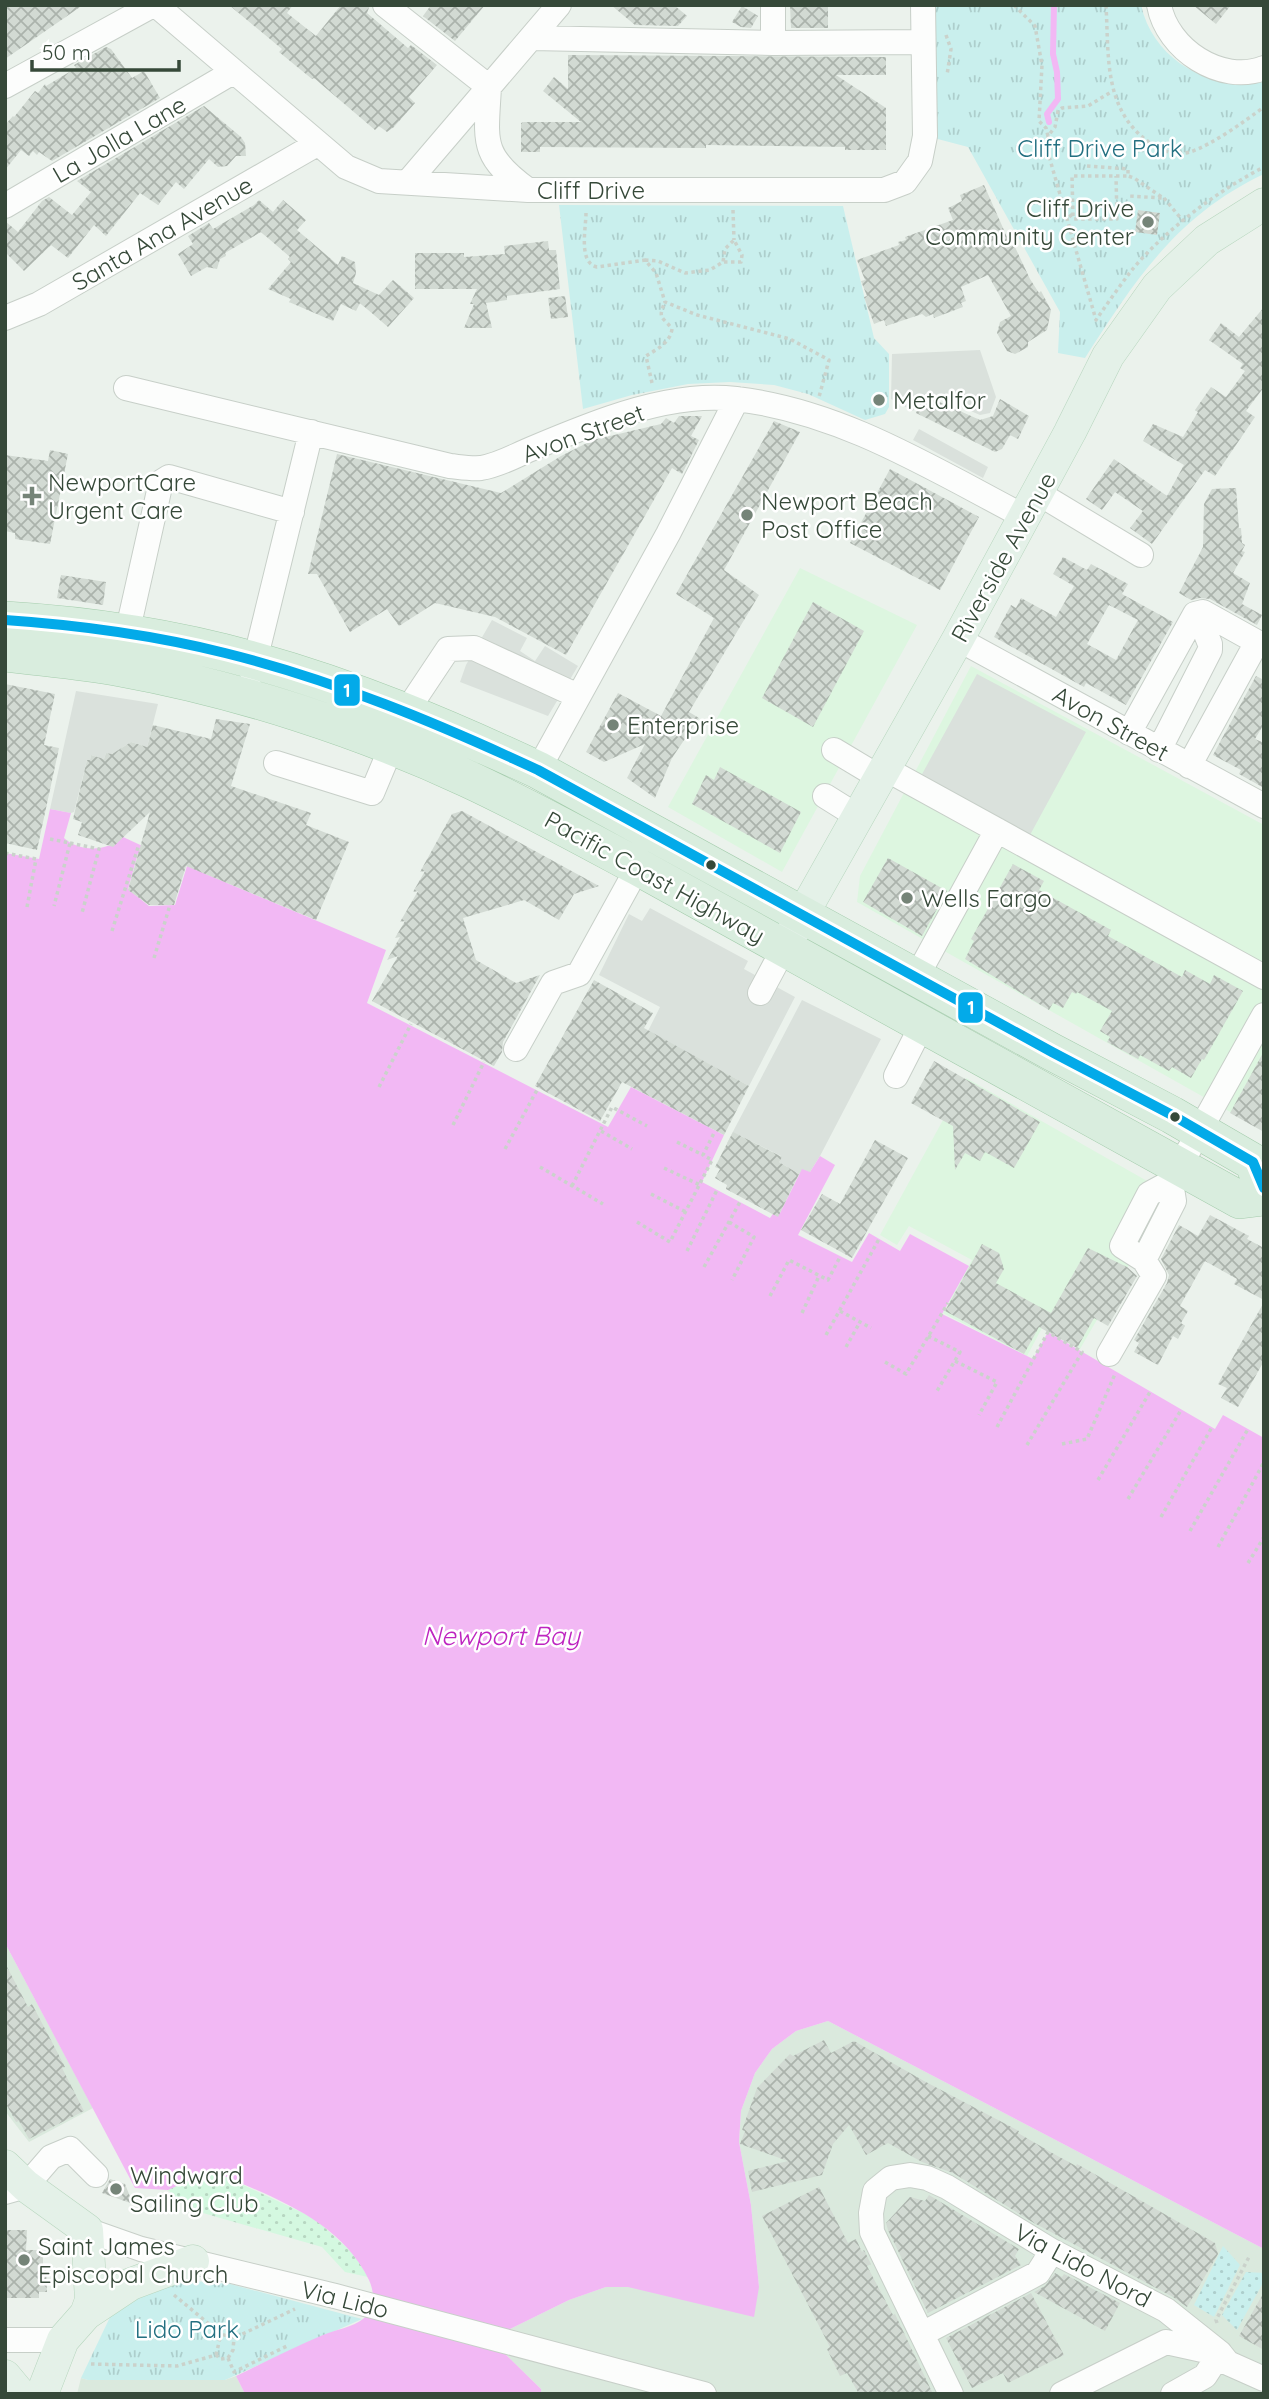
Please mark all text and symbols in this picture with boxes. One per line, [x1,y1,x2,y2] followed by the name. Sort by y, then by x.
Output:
[32,28,178,72] scale bar
[42,39,91,65] text: 50 m
[47,89,191,189] street label: La Jolla Lane
[1017,133,1183,163] park label: Cliff Drive Park
[66,169,258,297] street label: Santa Ana Avenue
[537,175,645,205] street label: Cliff Drive
[925,193,1134,251] place label: Cliff Drive Community Center
[1140,214,1156,230] marker: Cliff Drive Community Center
[893,385,986,415] place label: Metalfor
[871,392,887,408] marker: Metalfor
[518,397,648,469] street label: Avon Street
[48,467,196,525] place label: NewportCare Urgent Care
[944,467,1062,647] street label: Riverside Avenue
[22,486,42,506] marker: NewportCare Urgent Care
[761,486,933,544] place label: Newport Beach Post Office
[739,507,755,523] marker: Newport Beach Post Office
[333,673,361,707] line badge: 1
[343,678,351,702] text: 1
[1048,679,1174,767] street label: Avon Street
[627,710,739,740] place label: Enterprise
[605,717,621,733] marker: Enterprise
[540,804,770,950] street label: Pacific Coast Highway
[704,858,718,872] unlabelled marker
[921,883,1052,913] place label: Wells Fargo
[899,890,915,906] marker: Wells Fargo
[957,991,984,1024] line badge: 1
[967,995,975,1019] text: 1
[1168,1110,1182,1124] unlabelled marker
[422,1619,581,1652] water label: Newport Bay
[130,2160,259,2218] place label: Windward Sailing Club
[108,2181,124,2197] marker: Windward Sailing Club
[1009,2216,1157,2314] street label: Via Lido Nord
[38,2231,228,2289] place label: Saint James Episcopal Church
[16,2252,32,2268] marker: Saint James Episcopal Church
[298,2274,392,2324] street label: Via Lido
[135,2314,239,2344] park label: Lido Park

